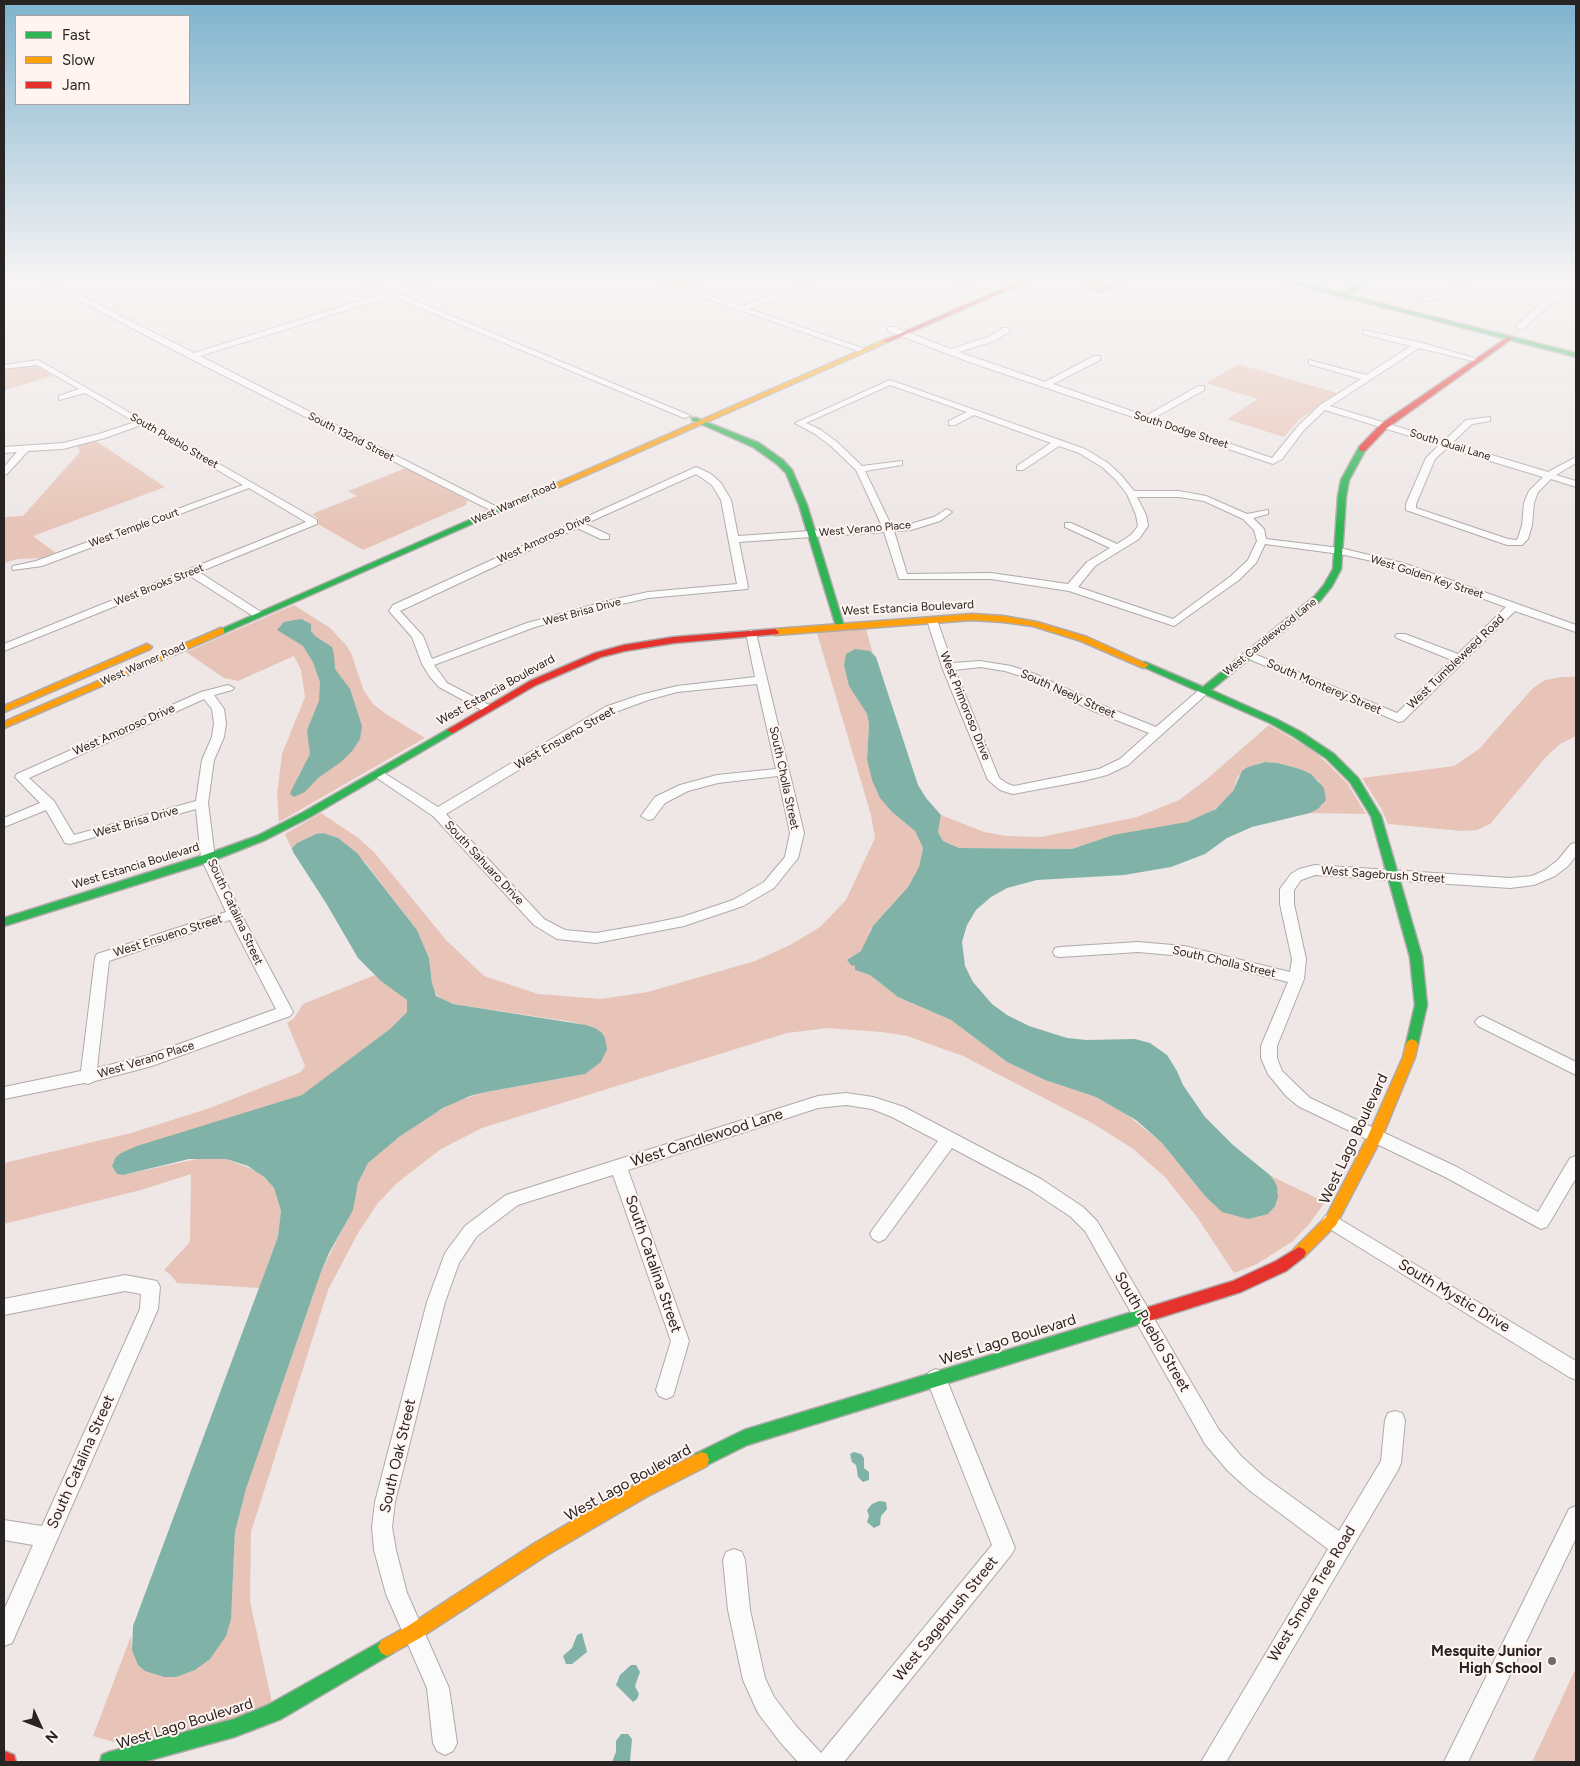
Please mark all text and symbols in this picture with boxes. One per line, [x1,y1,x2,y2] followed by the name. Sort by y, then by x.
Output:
[15,15,190,105] legend
[62,26,90,44] text: Fast
[62,51,95,69] text: Slow
[62,76,90,94] text: Jam
[1132,408,1230,452] street label: South Dodge Street
[128,410,220,472] street label: South Pueblo Street
[306,410,396,464] street label: South 132nd Street
[1408,426,1492,464] street label: South Quail Lane
[470,478,558,528] street label: West Warner Road
[87,506,181,550] street label: West Temple Court
[495,512,593,566] street label: West Amoroso Drive
[818,518,912,540] street label: West Verano Place
[1369,552,1485,602] street label: West Golden Key Street
[112,561,206,609] street label: West Brooks Street
[542,595,622,629] street label: West Brisa Drive
[1221,595,1319,679] street label: West Candlewood Lane
[842,597,974,619] street label: West Estancia Boulevard
[1404,612,1508,712] street label: West Tumbleweed Road
[99,639,187,689] street label: West Warner Road
[937,650,993,762] street label: West Primoroso Drive
[435,652,557,728] street label: West Estancia Boulevard
[1264,656,1384,718] street label: South Monterey Street
[1018,666,1118,722] street label: South Neely Street
[71,701,177,759] street label: West Amoroso Drive
[512,703,618,773] street label: West Ensueno Street
[766,725,802,831] street label: South Cholla Street
[92,803,180,841] street label: West Brisa Drive
[441,818,527,908] street label: South Sahuaro Drive
[71,840,201,892] street label: West Estancia Boulevard
[204,857,266,967] street label: South Catalina Street
[1320,863,1446,887] street label: West Sagebrush Street
[112,912,224,960] street label: West Ensueno Street
[1171,943,1277,981] street label: South Cholla Street
[96,1038,196,1082] street label: West Verano Place
[1316,1071,1392,1207] street label: West Lago Boulevard
[629,1105,785,1171] street label: West Candlewood Lane
[621,1193,685,1335] street label: South Catalina Street
[1395,1256,1513,1336] street label: South Mystic Drive
[1110,1269,1194,1395] street label: South Pueblo Street
[938,1311,1078,1369] street label: West Lago Boulevard
[43,1392,119,1532] street label: South Catalina Street
[376,1397,420,1515] street label: South Oak Street
[562,1441,694,1525] street label: West Lago Boulevard
[1264,1523,1360,1665] street label: West Smoke Tree Road
[890,1553,1002,1685] street label: West Sagebrush Street
[1431,1643,1542,1678] place label: Mesquite Junior High School
[1546,1655,1558,1667] marker: Mesquite Junior High School
[115,1695,255,1753] street label: West Lago Boulevard
[15,1701,65,1751] north arrow
[41,1727,61,1746] text: N

